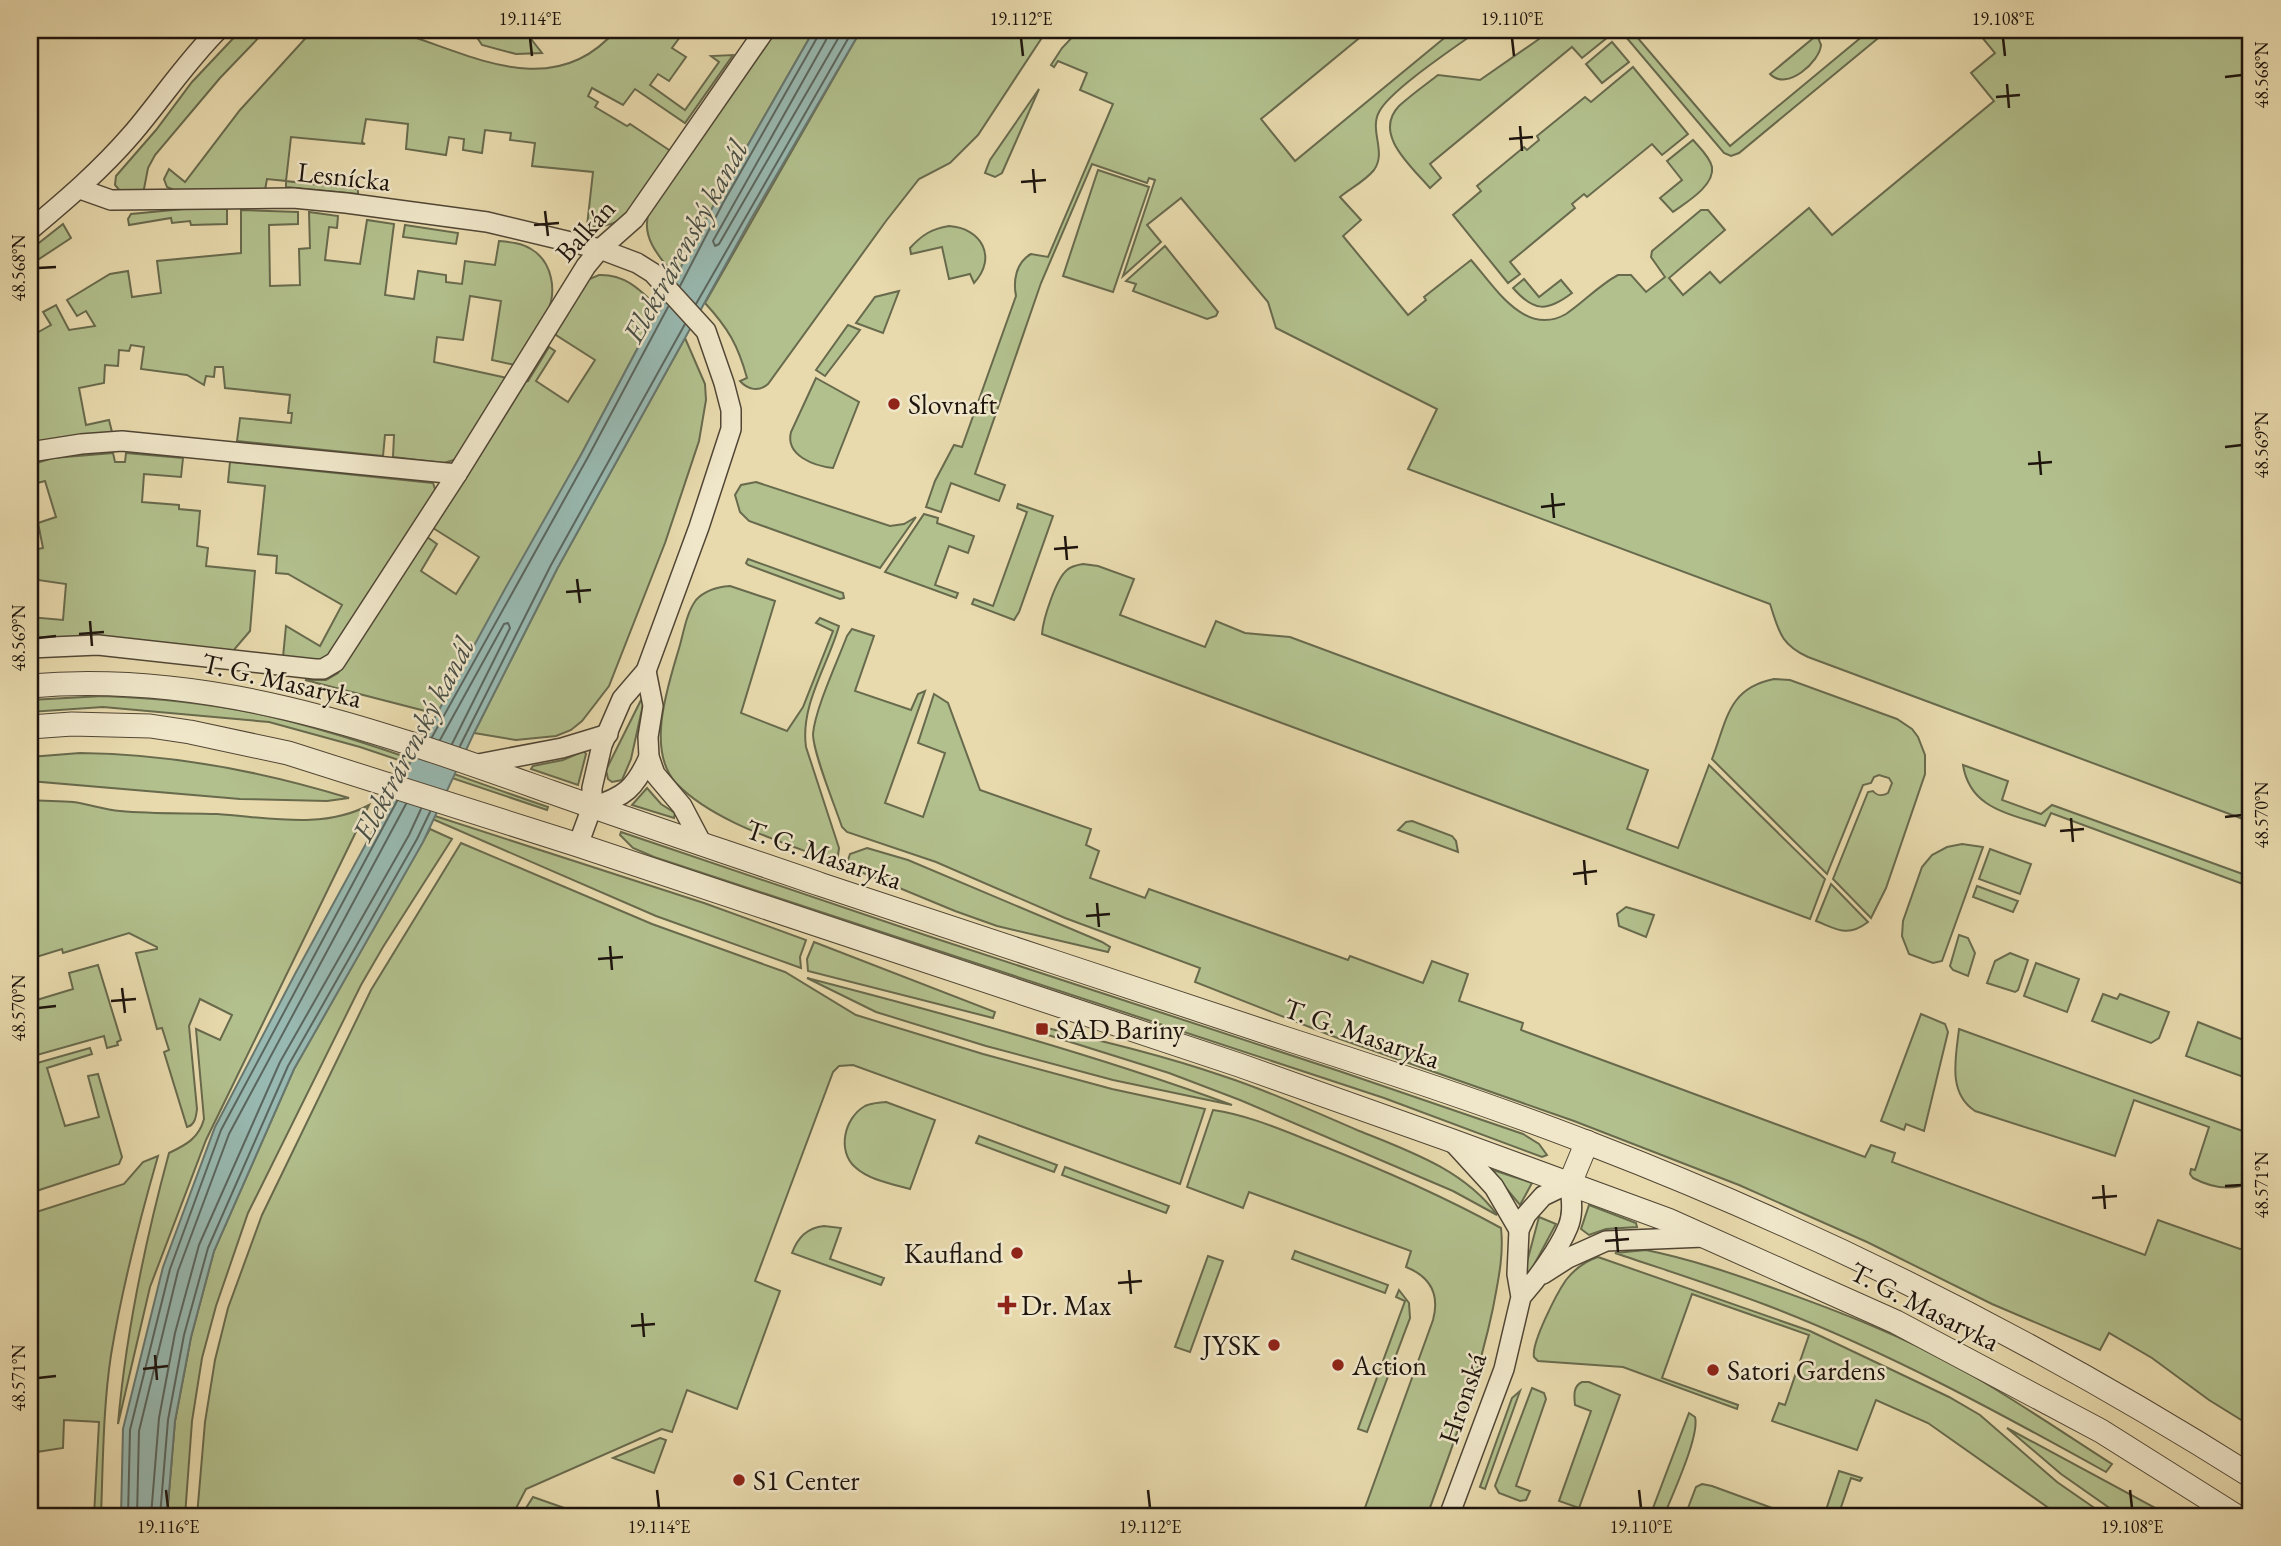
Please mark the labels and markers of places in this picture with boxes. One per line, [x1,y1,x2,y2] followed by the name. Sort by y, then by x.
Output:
[908,386,997,422] place label: Slovnaft
[886,396,902,412] marker: Slovnaft
[1056,1011,1186,1047] place label: SAD Bariny
[1034,1021,1050,1037] marker: SAD Bariny
[904,1235,1004,1271] place label: Kaufland
[1009,1245,1025,1261] marker: Kaufland
[1021,1287,1111,1323] place label: Dr. Max
[999,1297,1015,1313] marker: Dr. Max
[1200,1327,1261,1363] place label: JYSK
[1266,1337,1282,1353] marker: JYSK
[1351,1347,1427,1383] place label: Action
[1727,1352,1886,1388] place label: Satori Gardens
[1330,1357,1346,1373] marker: Action
[1705,1362,1721,1378] marker: Satori Gardens
[753,1462,860,1498] place label: S1 Center
[731,1472,747,1488] marker: S1 Center

